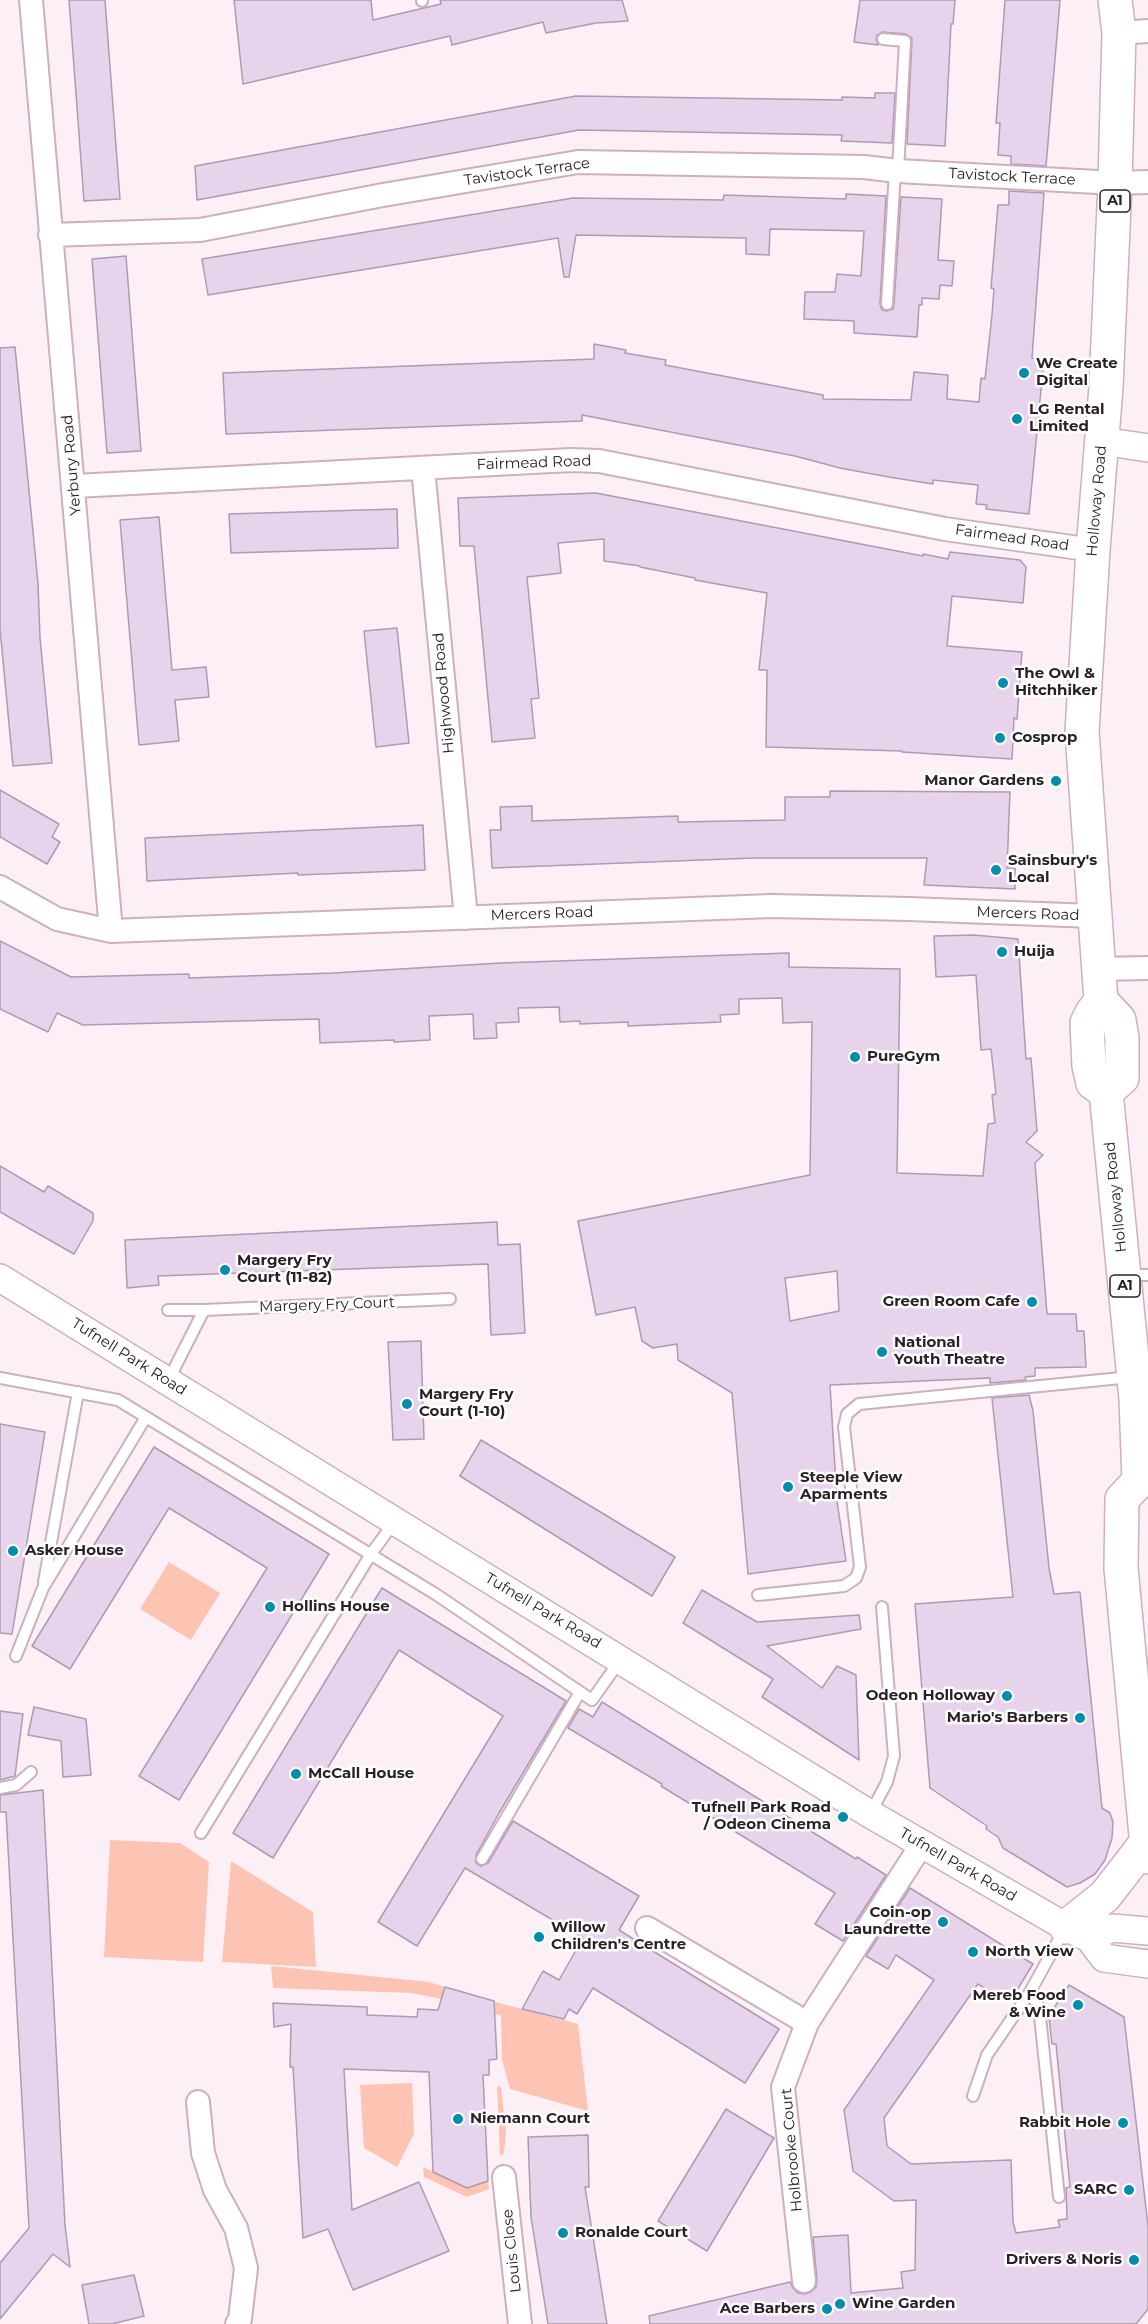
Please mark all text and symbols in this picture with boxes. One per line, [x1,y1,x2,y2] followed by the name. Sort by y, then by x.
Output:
[463,154,591,190] street label: Tavistock Terrace
[948,165,1076,189] street label: Tavistock Terrace
[1100,190,1130,212] road number: A1
[1036,355,1118,390] place label: We Create Digital
[1017,366,1031,380] marker: We Create Digital
[1029,401,1105,436] place label: LG Rental Limited
[1010,412,1024,426] marker: LG Rental Limited
[59,414,85,516] street label: Yerbury Road
[1083,445,1111,557] street label: Holloway Road
[476,452,592,474] street label: Fairmead Road
[954,521,1070,555] street label: Fairmead Road
[430,632,458,754] street label: Highwood Road
[1015,665,1097,700] place label: The Owl & Hitchhiker
[996,676,1010,690] marker: The Owl & Hitchhiker
[1012,729,1077,747] place label: Cosprop
[993,731,1007,745] marker: Cosprop
[924,772,1044,790] place label: Manor Gardens
[1049,774,1063,788] marker: Manor Gardens
[1008,852,1097,887] place label: Sainsbury's Local
[989,863,1003,877] marker: Sainsbury's Local
[490,903,594,925] street label: Mercers Road
[976,903,1080,925] street label: Mercers Road
[1014,943,1055,961] place label: Huija
[995,945,1009,959] marker: Huija
[867,1048,940,1066] place label: PureGym
[848,1050,862,1064] marker: PureGym
[1101,1141,1131,1253] street label: Holloway Road
[237,1252,332,1287] place label: Margery Fry Court (11-82)
[218,1263,232,1277] marker: Margery Fry Court (11-82)
[1110,1275,1140,1297] road number: A1
[883,1293,1020,1311] place label: Green Room Cafe
[259,1294,395,1316] street label: Margery Fry Court
[1025,1295,1039,1309] marker: Green Room Cafe
[68,1314,190,1400] street label: Tufnell Park Road
[894,1334,1005,1369] place label: National Youth Theatre
[875,1345,889,1359] marker: National Youth Theatre
[419,1386,513,1421] place label: Margery Fry Court (1-10)
[400,1397,414,1411] marker: Margery Fry Court (1-10)
[800,1469,902,1504] place label: Steeple View Aparments
[781,1480,795,1494] marker: Steeple View Aparments
[25,1542,124,1560] place label: Asker House
[6,1544,20,1558] marker: Asker House
[482,1569,604,1653] street label: Tufnell Park Road
[282,1598,390,1616] place label: Hollins House
[263,1600,277,1614] marker: Hollins House
[866,1687,995,1705] place label: Odeon Holloway
[1000,1689,1014,1703] marker: Odeon Holloway
[947,1709,1068,1727] place label: Mario's Barbers
[1073,1711,1087,1725] marker: Mario's Barbers
[308,1765,414,1783] place label: McCall House
[289,1767,303,1781] marker: McCall House
[692,1799,831,1834] place label: Tufnell Park Road / Odeon Cinema
[836,1810,850,1824] marker: Tufnell Park Road / Odeon Cinema
[896,1824,1020,1906] street label: Tufnell Park Road
[844,1904,931,1939] place label: Coin-op Laundrette
[936,1915,950,1929] marker: Coin-op Laundrette
[551,1919,686,1954] place label: Willow Children's Centre
[532,1930,546,1944] marker: Willow Children's Centre
[985,1943,1074,1961] place label: North View
[966,1945,980,1959] marker: North View
[972,1987,1066,2022] place label: Mereb Food & Wine
[1071,1998,1085,2012] marker: Mereb Food & Wine
[778,2087,806,2213] street label: Holbrooke Court
[470,2110,590,2128] place label: Niemann Court
[451,2112,465,2126] marker: Niemann Court
[1019,2114,1111,2132] place label: Rabbit Hole
[1116,2116,1130,2130] marker: Rabbit Hole
[1074,2181,1117,2199] place label: SARC
[1122,2183,1136,2197] marker: SARC
[499,2208,525,2294] street label: Louis Close
[575,2224,688,2242] place label: Ronalde Court
[556,2226,570,2240] marker: Ronalde Court
[1006,2251,1122,2269] place label: Drivers & Noris
[1127,2253,1141,2267] marker: Drivers & Noris
[852,2295,955,2313] place label: Wine Garden
[833,2297,847,2311] marker: Wine Garden
[720,2300,815,2318] place label: Ace Barbers
[820,2302,834,2316] marker: Ace Barbers

